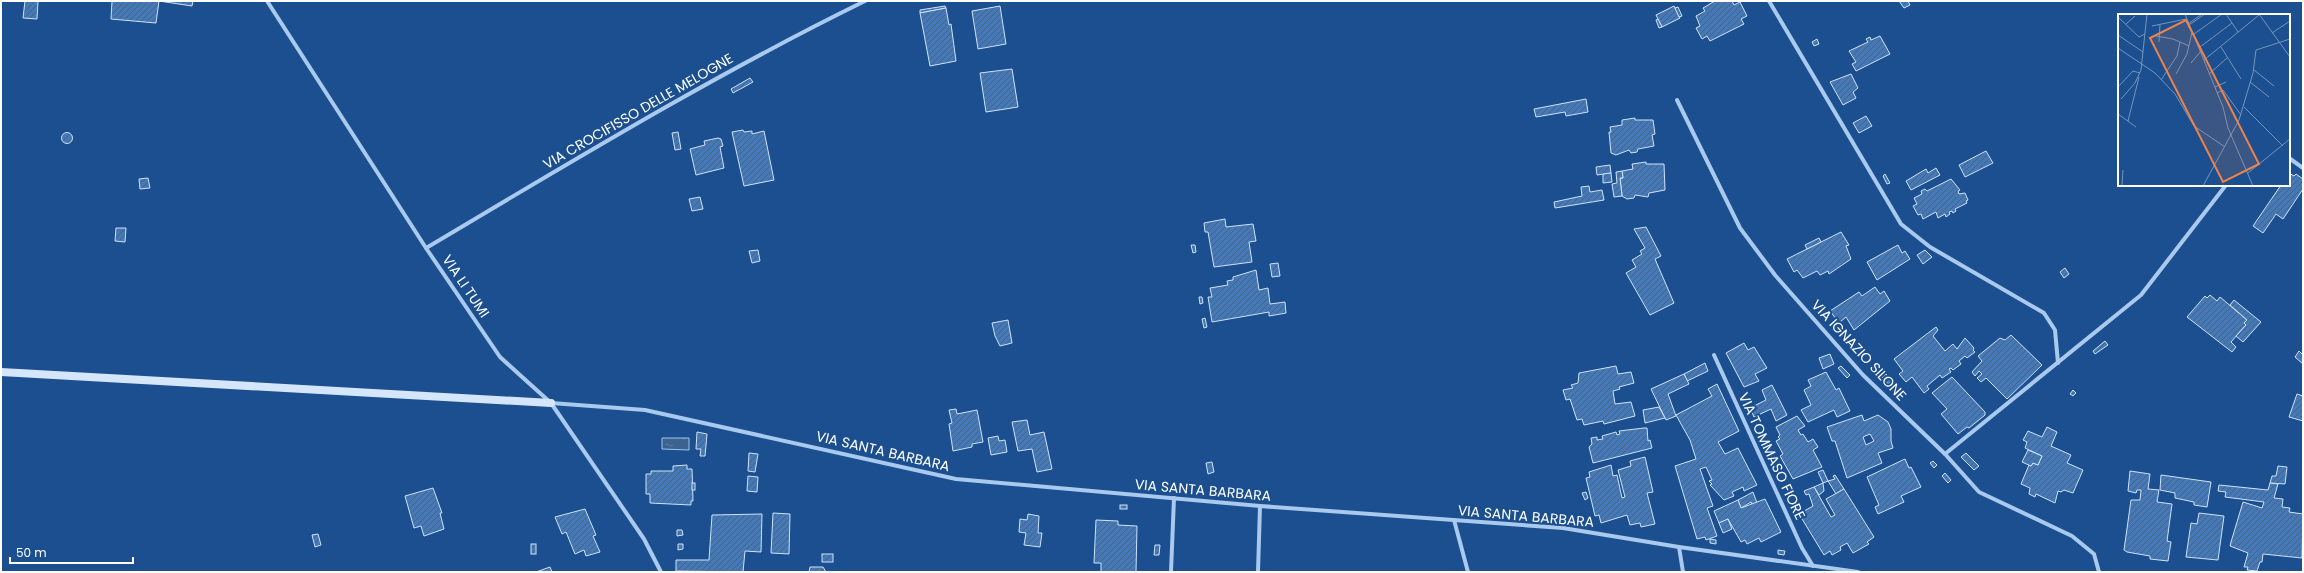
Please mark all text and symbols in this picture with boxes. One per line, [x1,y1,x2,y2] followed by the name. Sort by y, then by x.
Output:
[2118,14,2290,186] inset map
[539,48,737,174] street label: VIA CROCIFISSO DELLE MELOGNE
[438,251,494,321] street label: VIA LI TUMI
[1807,295,1911,405] street label: VIA IGNAZIO SILONE
[1734,389,1810,523] street label: VIA TOMMASO FIORE
[814,426,952,476] street label: VIA SANTA BARBARA
[1134,474,1272,506] street label: VIA SANTA BARBARA
[1457,500,1595,532] street label: VIA SANTA BARBARA
[10,539,133,565] scale bar
[16,544,47,561] text: 50 m

